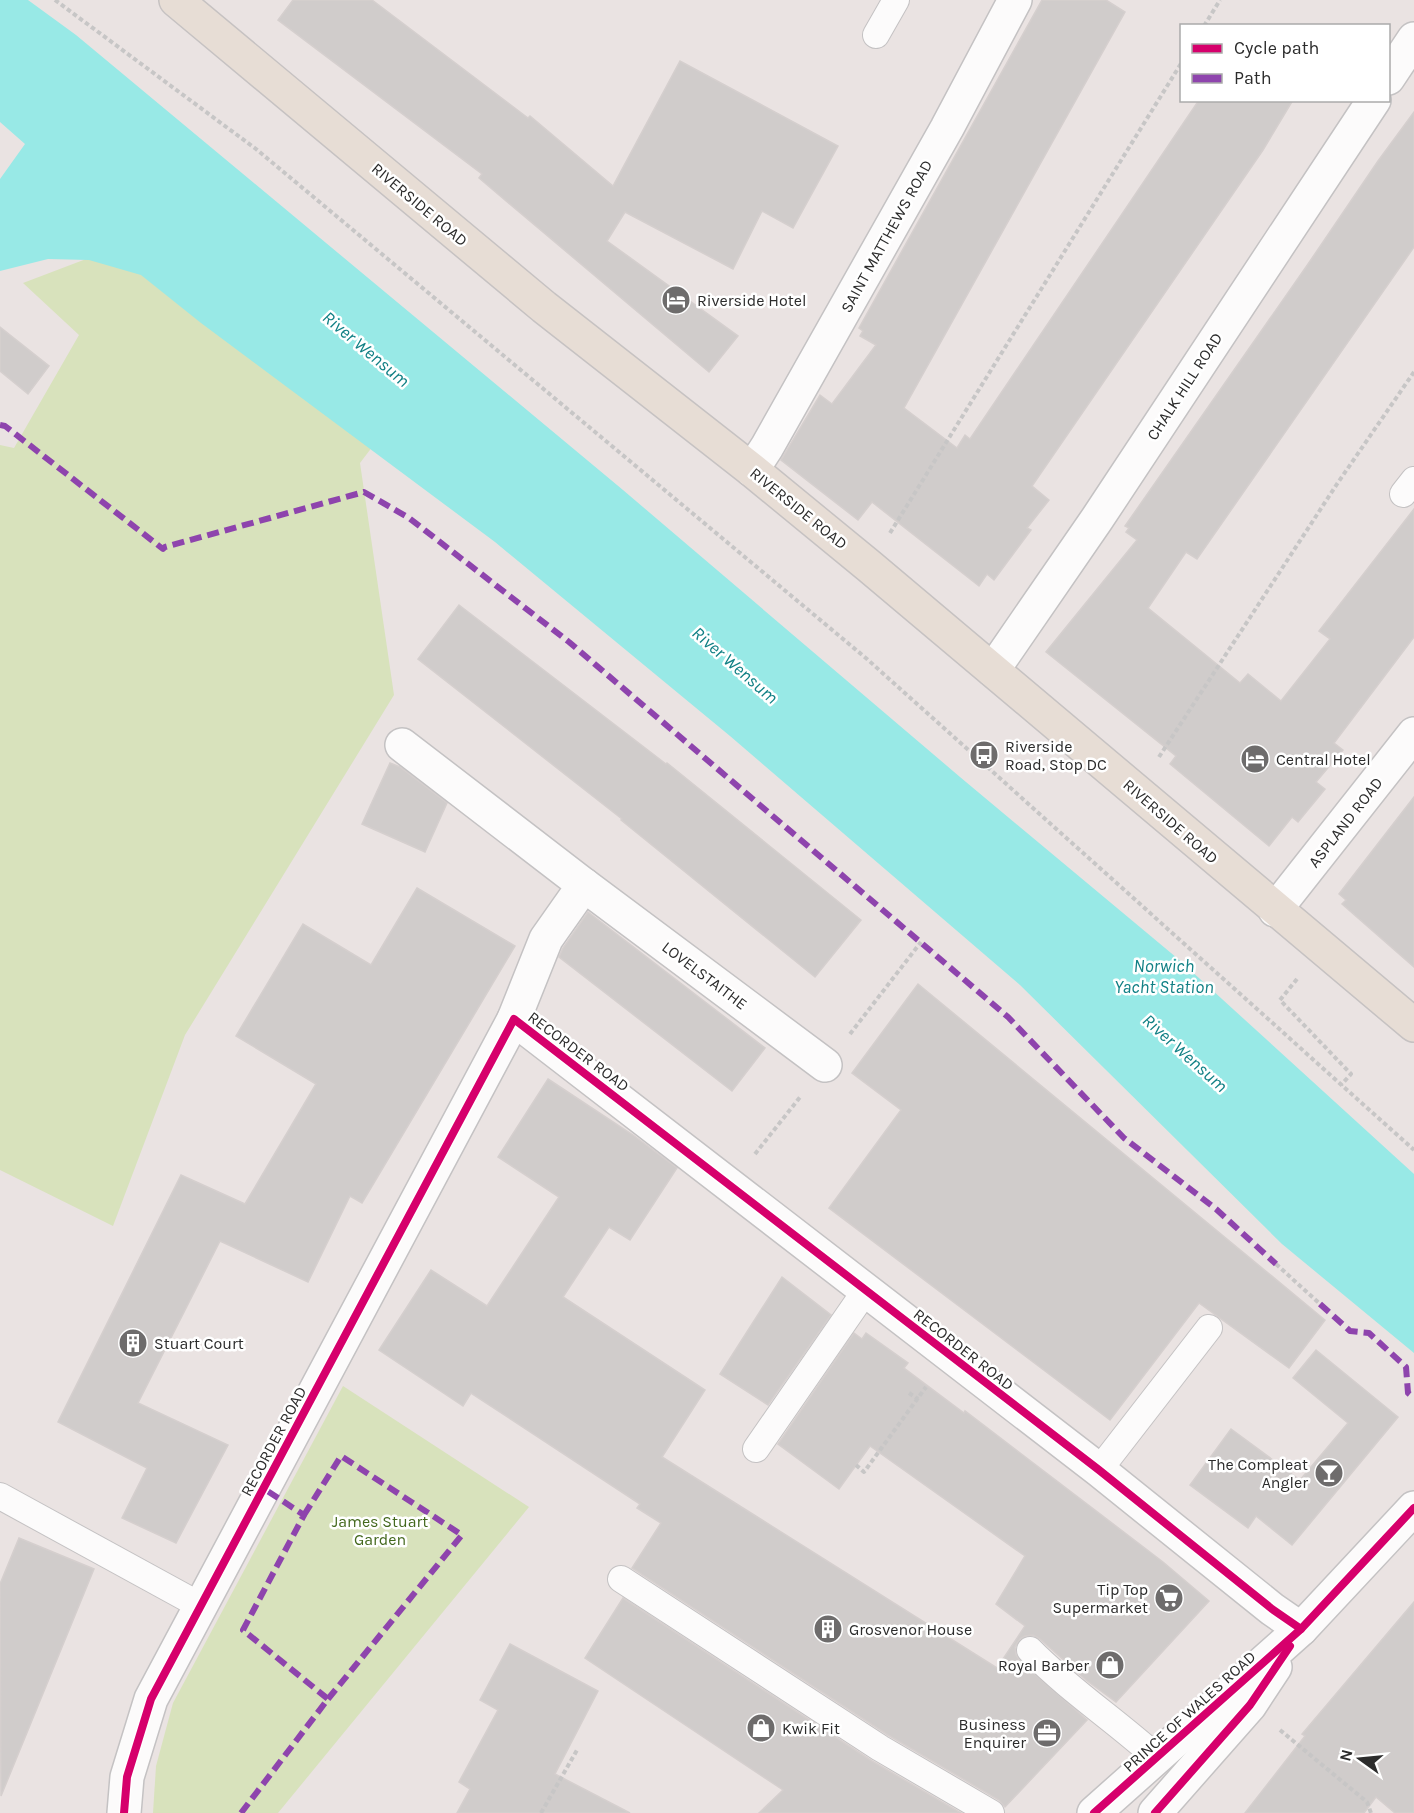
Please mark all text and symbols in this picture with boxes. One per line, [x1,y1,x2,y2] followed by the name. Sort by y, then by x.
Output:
[1180,24,1390,102] legend
[1234,37,1319,59] text: Cycle path
[1234,67,1272,89] text: Path
[837,157,936,316] street label: SAINT MATTHEWS ROAD
[368,159,472,250] street label: RIVERSIDE ROAD
[660,284,692,316] hotel icon: Riverside Hotel
[697,291,806,310] place label: Riverside Hotel
[318,306,414,392] water label: River Wensum
[1143,329,1226,444] street label: CHALK HILL ROAD
[746,463,851,553] street label: RIVERSIDE ROAD
[687,622,783,708] water label: River Wensum
[1005,737,1107,774] place label: Riverside Road, Stop DC
[968,739,1000,771] bus stop icon: Riverside Road, Stop DC
[1239,743,1271,775] hotel icon: Central Hotel
[1276,750,1371,769] place label: Central Hotel
[1304,773,1387,871] street label: ASPLAND ROAD
[1119,775,1222,868] street label: RIVERSIDE ROAD
[658,937,751,1014] street label: LOVELSTAITHE
[1114,955,1214,998] water label: Norwich Yacht Station
[524,1007,633,1096] street label: RECORDER ROAD
[1138,1009,1232,1097] water label: River Wensum
[910,1304,1018,1394] street label: RECORDER ROAD
[117,1327,149,1359] building icon: Stuart Court
[154,1334,244,1353] place label: Stuart Court
[236,1383,310,1499] street label: RECORDER ROAD
[1208,1455,1308,1492] place label: The Compleat Angler
[1313,1457,1345,1489] bar icon: The Compleat Angler
[332,1512,428,1549] park label: James Stuart Garden
[1052,1580,1148,1617] place label: Tip Top Supermarket
[1153,1582,1185,1614] supermarket icon: Tip Top Supermarket
[812,1613,844,1645] building icon: Grosvenor House
[849,1620,972,1639] place label: Grosvenor House
[1119,1647,1260,1776] street label: PRINCE OF WALES ROAD
[1094,1649,1126,1681] shop icon: Royal Barber
[998,1656,1089,1675] place label: Royal Barber
[745,1712,777,1744] shop icon: Kwik Fit
[959,1715,1026,1752] place label: Business Enquirer
[1031,1717,1063,1749] office icon: Business Enquirer
[782,1719,840,1738] place label: Kwik Fit
[1330,1729,1390,1789] north arrow
[1335,1747,1357,1763] text: N

